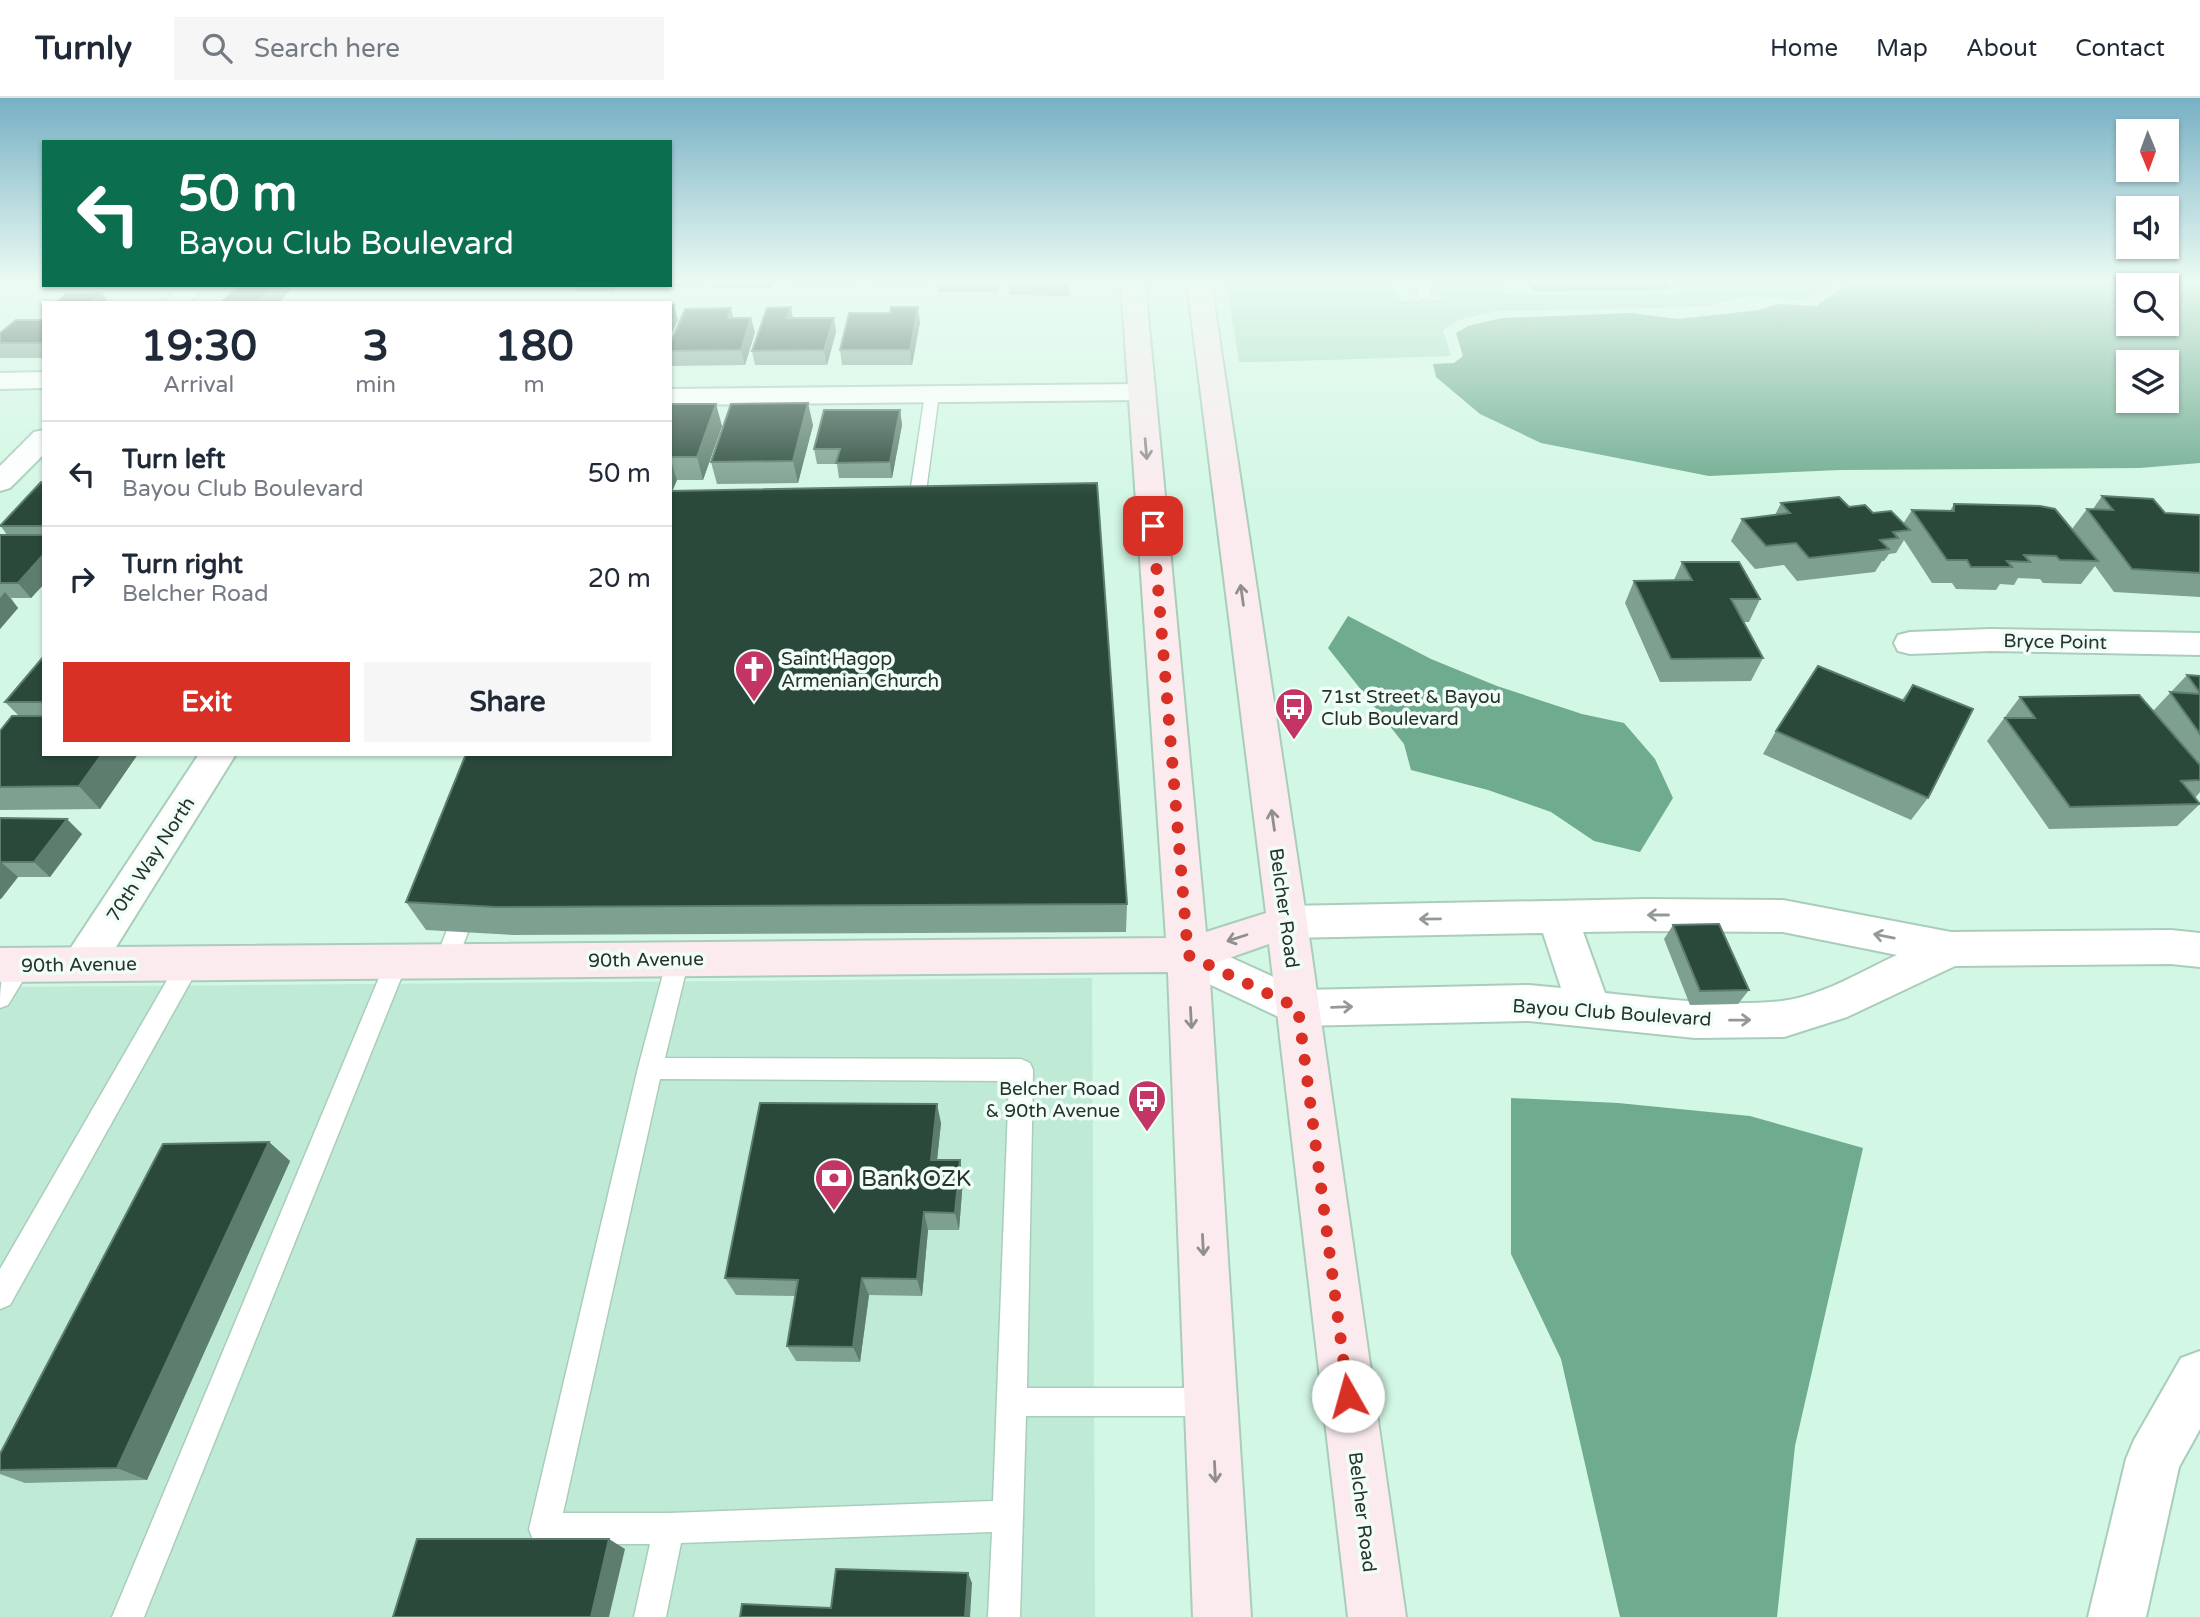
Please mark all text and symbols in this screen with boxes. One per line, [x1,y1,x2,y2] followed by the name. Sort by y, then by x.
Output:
[174,17,664,80] search box
[35,29,132,68] text: Turnly
[198,29,236,67] icon: search
[254,33,400,64] text: Search here
[1770,34,1838,63] text: Home
[1876,34,1928,63] text: Map
[1966,34,2037,63] text: About
[2075,34,2165,63] text: Contact
[2116,119,2179,182] north arrow
[2116,119,2179,413] map controls
[178,165,297,224] text: 50 m
[63,168,154,259] icon: left
[2116,196,2179,259] button: sound
[178,225,514,263] text: Bayou Club Boulevard
[2116,273,2179,336] button: search
[140,321,257,372] text: 19:30
[362,321,389,372] text: 3
[494,321,574,372] text: 180
[2116,350,2179,413] button: layers
[163,371,234,399] text: Arrival
[355,371,396,399] text: min
[523,371,545,399] text: m
[1140,437,1153,460] one-way arrow
[122,444,225,475] text: Turn left
[63,455,101,493] icon: left
[588,458,651,489] text: 50 m
[122,475,363,503] text: Bayou Club Boulevard
[1123,496,1183,556] pin
[1134,507,1172,545] icon: arrive
[122,549,243,580] text: Turn right
[63,560,101,598] icon: right
[588,563,651,594] text: 20 m
[122,580,268,608] text: Belcher Road
[1236,584,1249,607] one-way arrow
[2003,630,2107,654] street label: Bryce Point
[733,648,775,703] church icon: Saint Hagop Armenian Church
[781,648,939,692] place label: Saint Hagop Armenian Church
[63,662,350,742] button: Exit
[364,662,651,742] button: Share
[1273,686,1315,741] bus stop icon: 71st Street & Bayou Club Boulevard
[1321,686,1501,730] place label: 71st Street & Bayou Club Boulevard
[102,793,199,926] street label: 70th Way North
[1267,810,1280,832] one-way arrow
[1265,847,1303,970] street label: Belcher Road
[1647,909,1670,922] one-way arrow
[1419,913,1442,926] one-way arrow
[1873,929,1896,942] one-way arrow
[1227,933,1249,946] one-way arrow
[588,948,704,972] street label: 90th Avenue
[21,953,137,977] street label: 90th Avenue
[1512,995,1712,1031] street label: Bayou Club Boulevard
[1330,1000,1353,1014] one-way arrow
[1184,1006,1197,1029] one-way arrow
[1728,1013,1751,1027] one-way arrow
[986,1078,1120,1122] place label: Belcher Road & 90th Avenue
[1126,1078,1168,1133] bus stop icon: Belcher Road & 90th Avenue
[813,1157,855,1212] bank icon: Bank OZK
[861,1165,971,1193] place label: Bank OZK
[1196,1233,1209,1256] one-way arrow
[1311,1359,1385,1433] position arrow
[1344,1451,1380,1574] street label: Belcher Road
[1208,1460,1221,1483] one-way arrow

